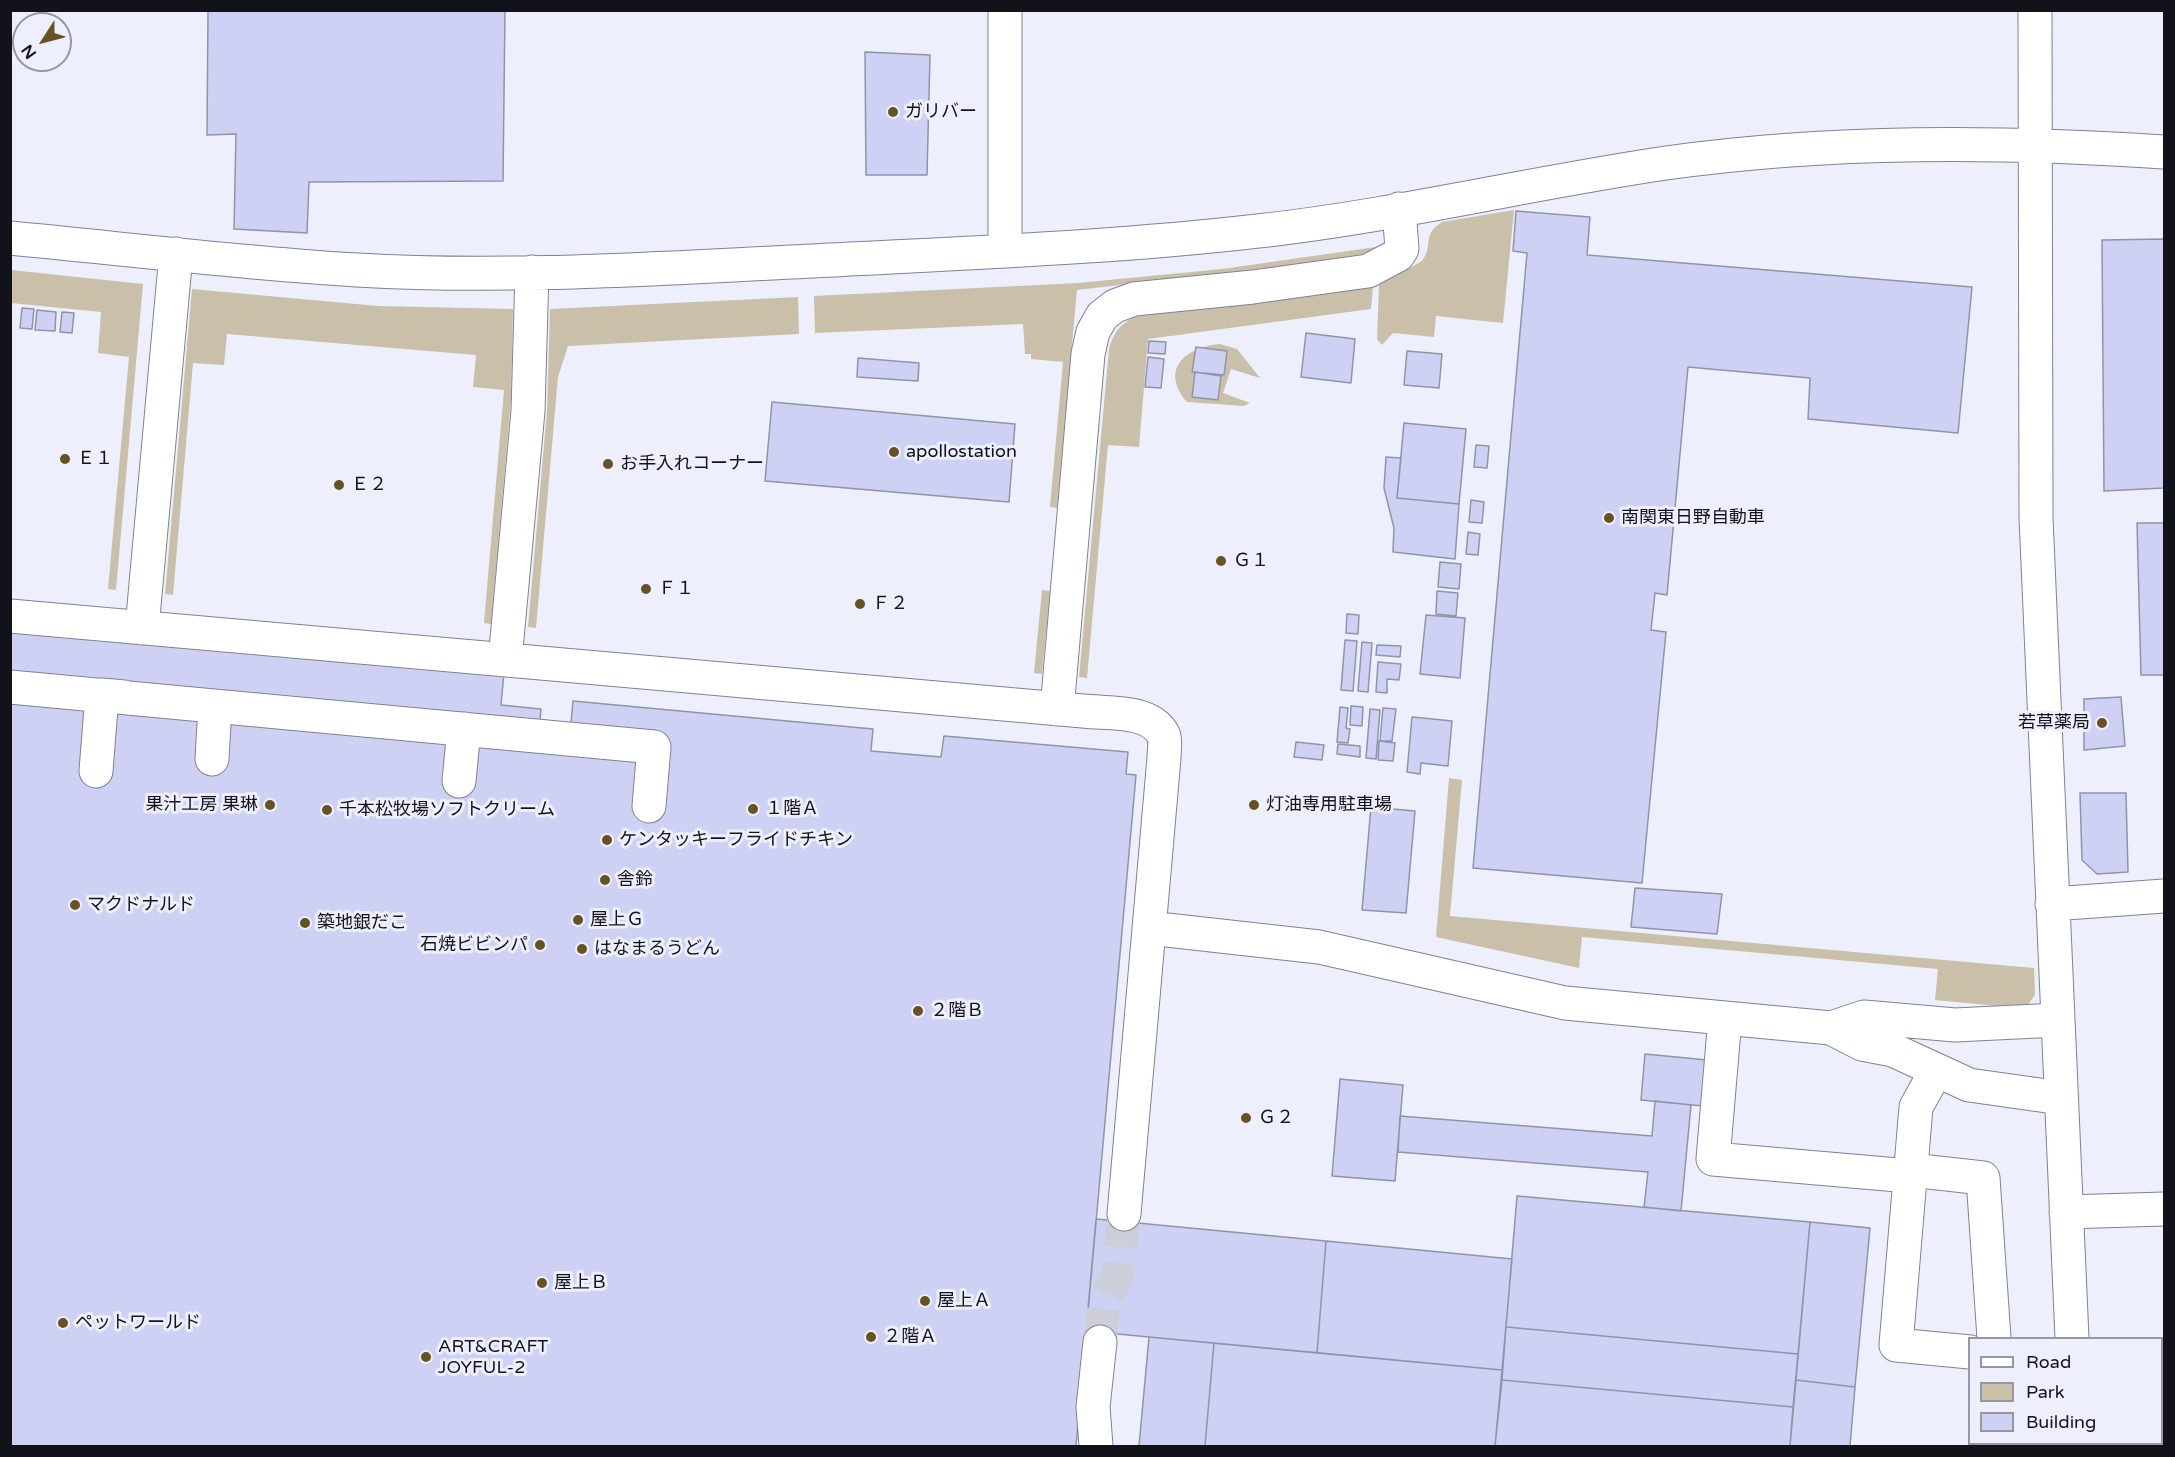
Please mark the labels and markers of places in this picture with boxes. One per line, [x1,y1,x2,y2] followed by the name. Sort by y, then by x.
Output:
[905,101,977,123] place label: ガリバー
[886,105,900,119] marker: ガリバー
[906,441,1017,463] place label: apollostation
[887,445,901,459] marker: apollostation
[77,448,113,470] place label: Ｅ１
[58,452,72,466] marker: Ｅ１
[620,453,764,475] place label: お手入れコーナー
[601,457,615,471] marker: お手入れコーナー
[351,474,387,496] place label: Ｅ２
[332,478,346,492] marker: Ｅ２
[1621,507,1765,529] place label: 南関東日野自動車
[1602,511,1616,525] marker: 南関東日野自動車
[1233,550,1269,572] place label: Ｇ１
[1214,554,1228,568] marker: Ｇ１
[658,578,694,600] place label: Ｆ１
[639,582,653,596] marker: Ｆ１
[872,593,908,615] place label: Ｆ２
[853,597,867,611] marker: Ｆ２
[2018,712,2090,734] place label: 若草薬局
[2095,716,2109,730] marker: 若草薬局
[145,794,258,816] place label: 果汁工房 果琳
[1266,794,1392,816] place label: 灯油専用駐車場
[263,798,277,812] marker: 果汁工房 果琳
[765,798,819,820] place label: １階Ａ
[1247,798,1261,812] marker: 灯油専用駐車場
[339,799,555,821] place label: 千本松牧場ソフトクリーム
[746,802,760,816] marker: １階Ａ
[320,803,334,817] marker: 千本松牧場ソフトクリーム
[619,829,853,851] place label: ケンタッキーフライドチキン
[600,833,614,847] marker: ケンタッキーフライドチキン
[617,869,653,891] place label: 舎鈴
[598,873,612,887] marker: 舎鈴
[87,894,195,916] place label: マクドナルド
[68,898,82,912] marker: マクドナルド
[590,909,644,931] place label: 屋上Ｇ
[317,912,407,934] place label: 築地銀だこ
[571,913,585,927] marker: 屋上Ｇ
[298,916,312,930] marker: 築地銀だこ
[420,934,528,956] place label: 石焼ビビンパ
[533,938,547,952] marker: 石焼ビビンパ
[594,938,720,960] place label: はなまるうどん
[575,942,589,956] marker: はなまるうどん
[930,1000,984,1022] place label: ２階Ｂ
[911,1004,925,1018] marker: ２階Ｂ
[1258,1107,1294,1129] place label: Ｇ２
[1239,1111,1253,1125] marker: Ｇ２
[554,1272,608,1294] place label: 屋上Ｂ
[535,1276,549,1290] marker: 屋上Ｂ
[937,1290,991,1312] place label: 屋上Ａ
[918,1294,932,1308] marker: 屋上Ａ
[75,1312,201,1334] place label: ペットワールド
[56,1316,70,1330] marker: ペットワールド
[883,1326,937,1348] place label: ２階Ａ
[864,1330,878,1344] marker: ２階Ａ
[438,1336,548,1378] place label: ART&CRAFT JOYFUL-2
[419,1350,433,1364] marker: ART&CRAFT JOYFUL-2

